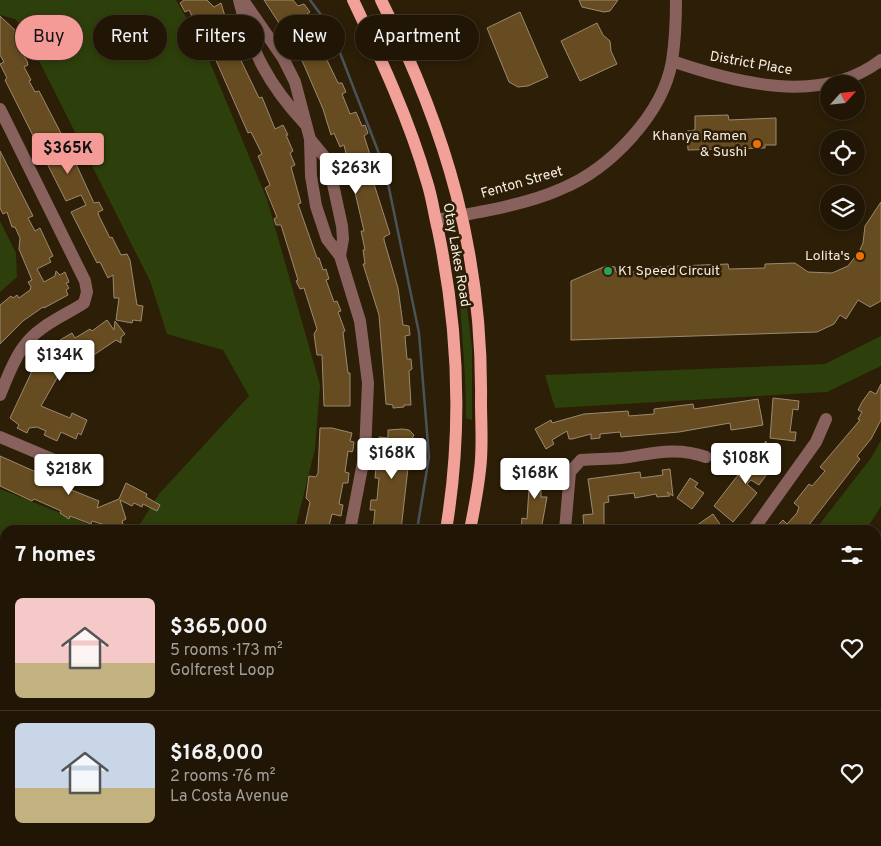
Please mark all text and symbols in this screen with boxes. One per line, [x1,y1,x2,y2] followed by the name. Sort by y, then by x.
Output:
[15,15,83,60] chip: Buy
[93,15,167,60] chip: Rent
[177,15,264,60] chip: Filters
[274,15,345,60] chip: New
[355,15,479,60] chip: Apartment
[708,48,794,80] street label: District Place
[820,75,865,120] north arrow
[820,75,865,230] map controls
[652,128,747,161] place label: Khanya Ramen & Sushi
[820,130,865,175] button: locate
[33,132,103,175] pin: $365K
[751,138,763,150] marker: Khanya Ramen & Sushi
[43,139,93,159] text: $365K
[321,152,391,195] pin: $263K
[331,159,381,179] text: $263K
[479,163,565,203] street label: Fenton Street
[820,185,865,230] button: layers
[438,202,474,308] street label: Otay Lakes Road
[805,248,850,265] place label: Lolita's
[854,250,866,262] marker: Lolita's
[618,263,720,280] place label: K1 Speed Circuit
[602,265,614,277] marker: K1 Speed Circuit
[25,340,95,382] pin: $134K
[36,346,84,366] text: $134K
[357,438,427,480] pin: $168K
[711,442,781,485] pin: $108K
[368,444,416,464] text: $168K
[722,449,770,469] text: $108K
[34,454,104,496] pin: $218K
[500,458,570,500] pin: $168K
[45,460,93,480] text: $218K
[511,464,559,484] text: $168K
[838,541,866,569] icon: filters
[15,542,96,569] text: 7 homes
[170,614,268,641] text: $365,000
[55,618,115,678] icon: home
[838,634,866,662] icon: heart
[170,641,283,661] text: 5 rooms · 173 m²
[170,661,275,681] text: Golfcrest Loop
[170,740,264,767] text: $168,000
[55,743,115,803] icon: home
[838,759,866,787] icon: heart
[170,767,276,787] text: 2 rooms · 76 m²
[170,787,289,807] text: La Costa Avenue

